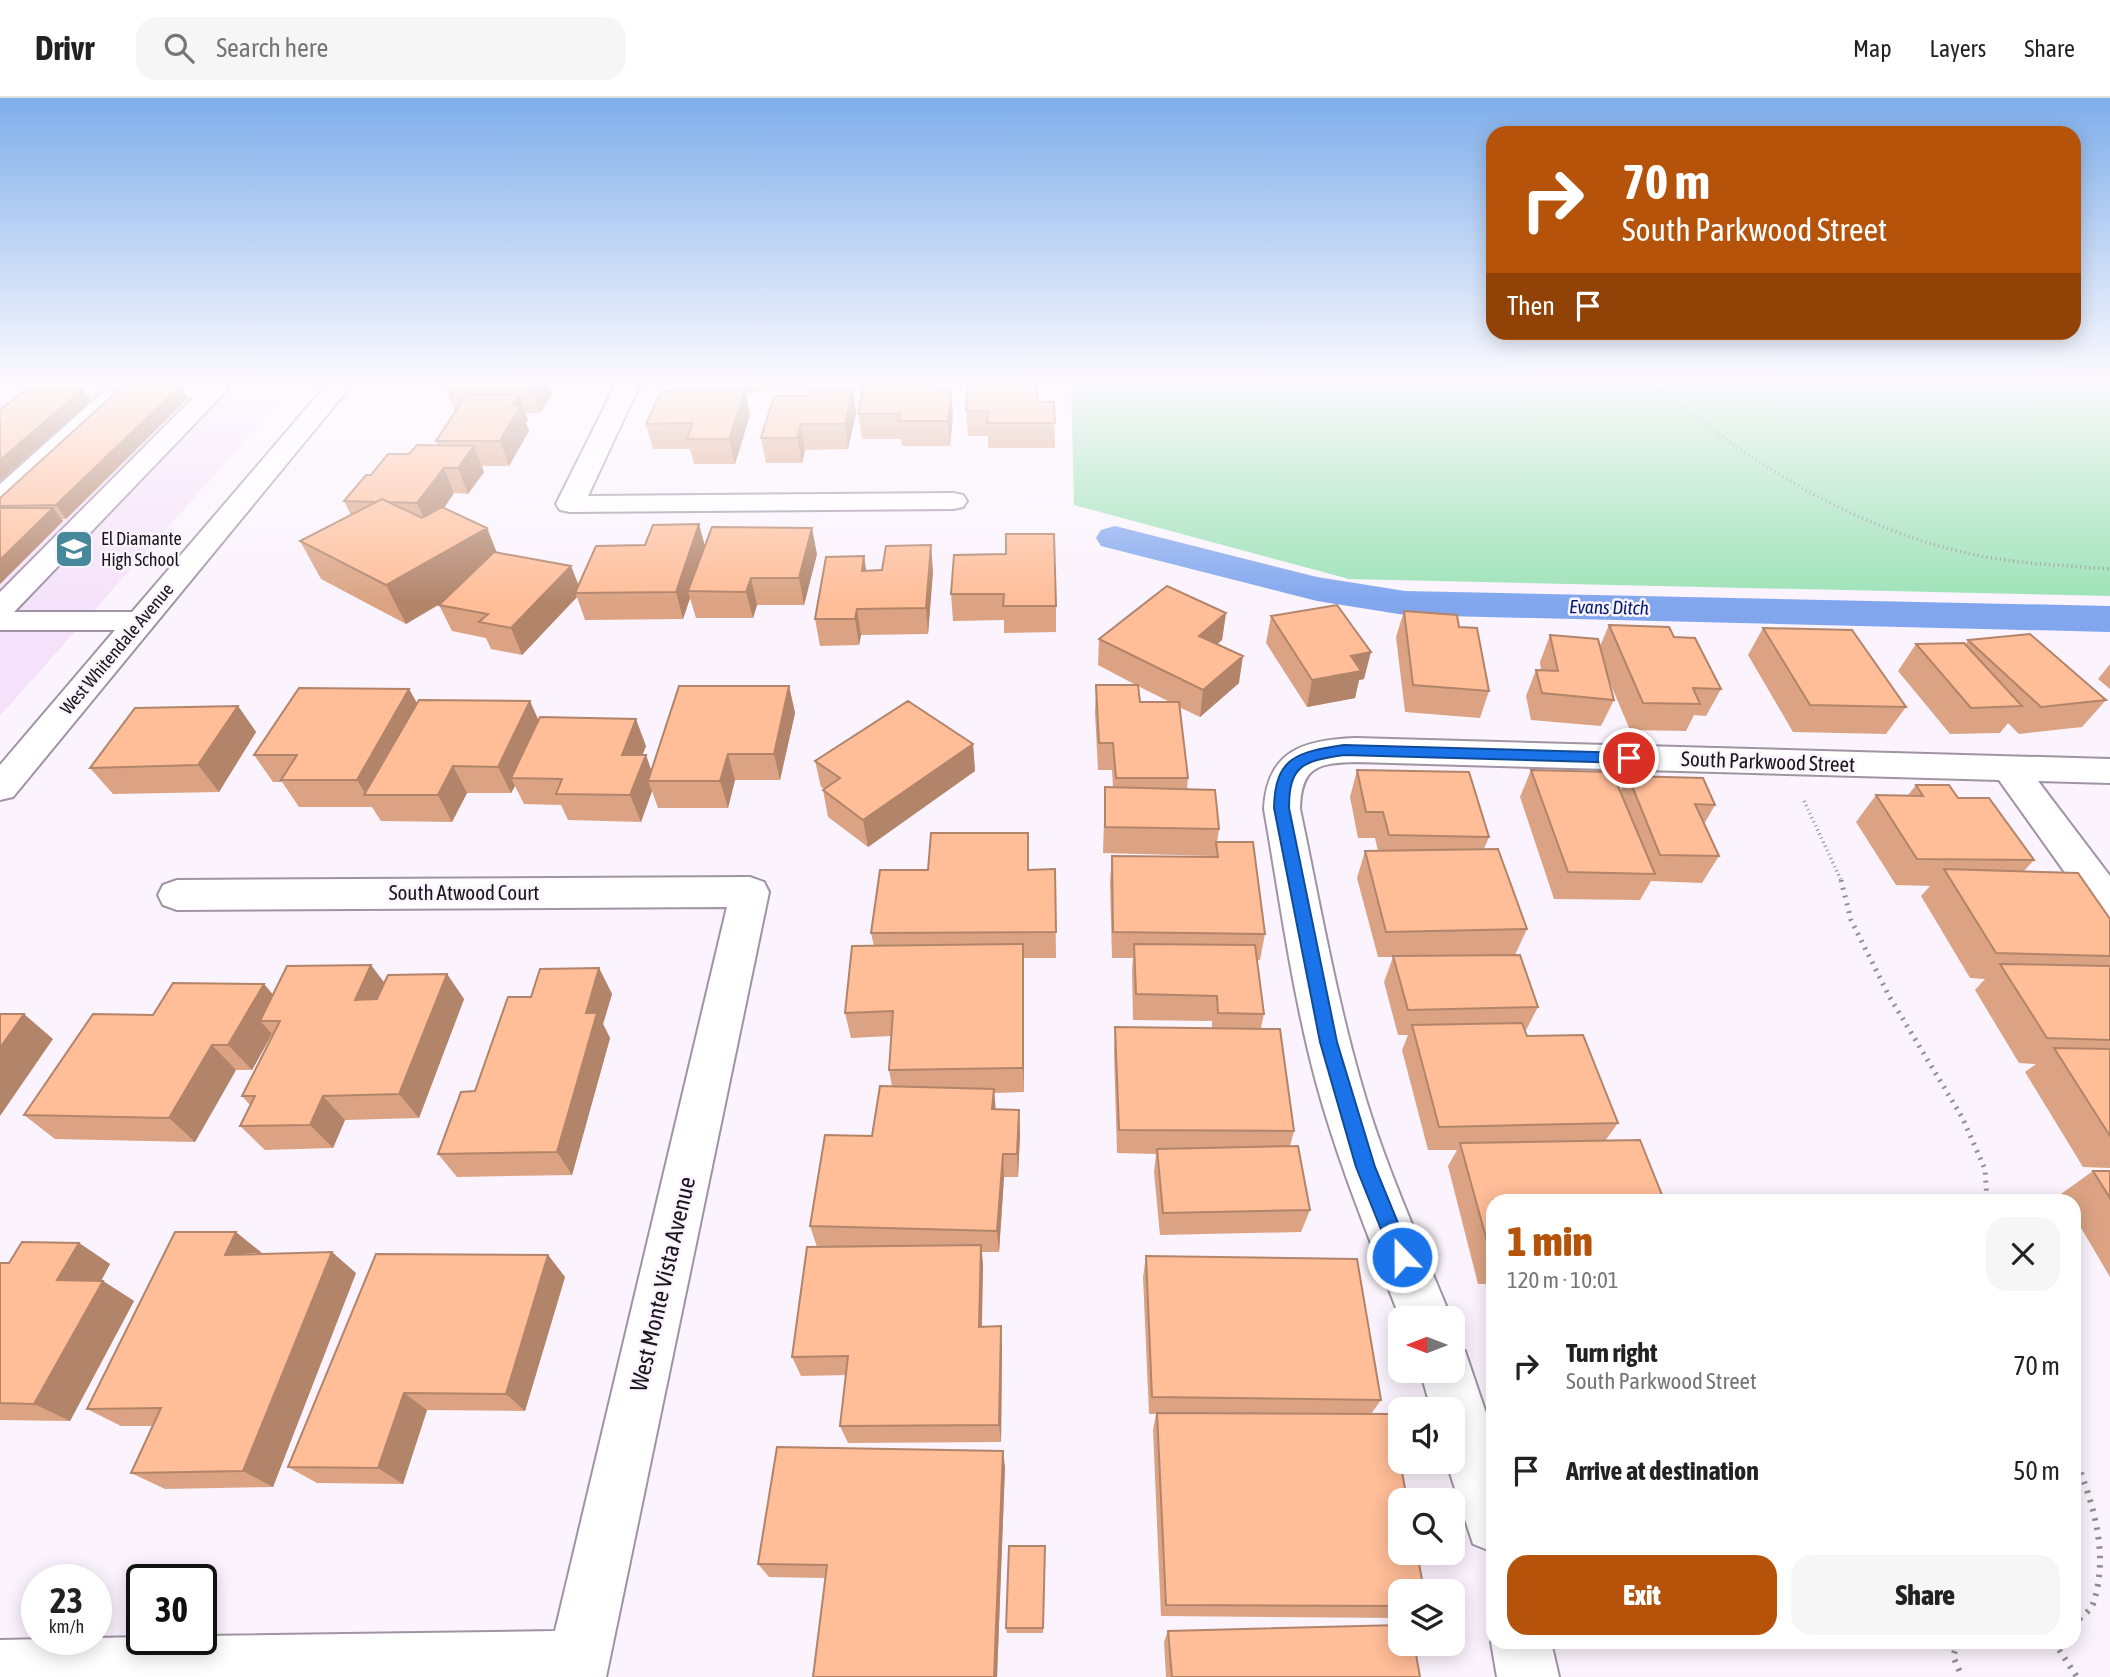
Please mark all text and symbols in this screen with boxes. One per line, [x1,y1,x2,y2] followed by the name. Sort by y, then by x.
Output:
[136,17,626,80] search box
[35,29,94,67] text: Drivr
[160,29,198,67] icon: search
[216,33,328,63] text: Search here
[1853,35,1892,62] text: Map
[1930,35,1986,62] text: Layers
[2024,35,2075,62] text: Share
[1622,153,1710,209] text: 70 m
[1507,154,1598,245] icon: right
[1622,211,1887,248] text: South Parkwood Street
[1569,287,1607,325] icon: arrive
[1507,291,1555,321] text: Then
[53,528,95,570] school or university icon: El Diamante High School
[101,528,182,570] place label: El Diamante High School
[56,579,178,718] street label: West Whitendale Avenue
[1569,595,1649,619] water label: Evans Ditch
[1599,728,1659,788] pin
[1610,739,1648,777] icon: arrive
[1681,746,1855,776] street label: South Parkwood Street
[389,880,539,904] street label: South Atwood Court
[625,1174,700,1394] street label: West Monte Vista Avenue
[1507,1217,1593,1265] text: 1 min
[1986,1217,2060,1291] button: close
[1365,1220,1439,1294] position arrow
[1507,1267,1619,1293] text: 120 m · 10:01
[1388,1306,1465,1382] north arrow
[1388,1306,1465,1656] map controls
[1566,1338,1657,1368] text: Turn right
[1507,1347,1545,1385] icon: right
[2013,1351,2060,1381] text: 70 m
[1566,1368,1757,1394] text: South Parkwood Street
[1388,1397,1465,1474] button: sound
[1507,1452,1545,1490] icon: arrive
[1566,1456,1759,1486] text: Arrive at destination
[2013,1456,2060,1486] text: 50 m
[1388,1488,1465,1565] button: search
[1507,1555,1777,1635] button: Exit
[1791,1555,2060,1635] button: Share
[126,1564,217,1655] speed limit sign: 30
[1388,1579,1465,1656] button: layers
[50,1580,83,1620] text: 23
[49,1616,84,1637] text: km/h

